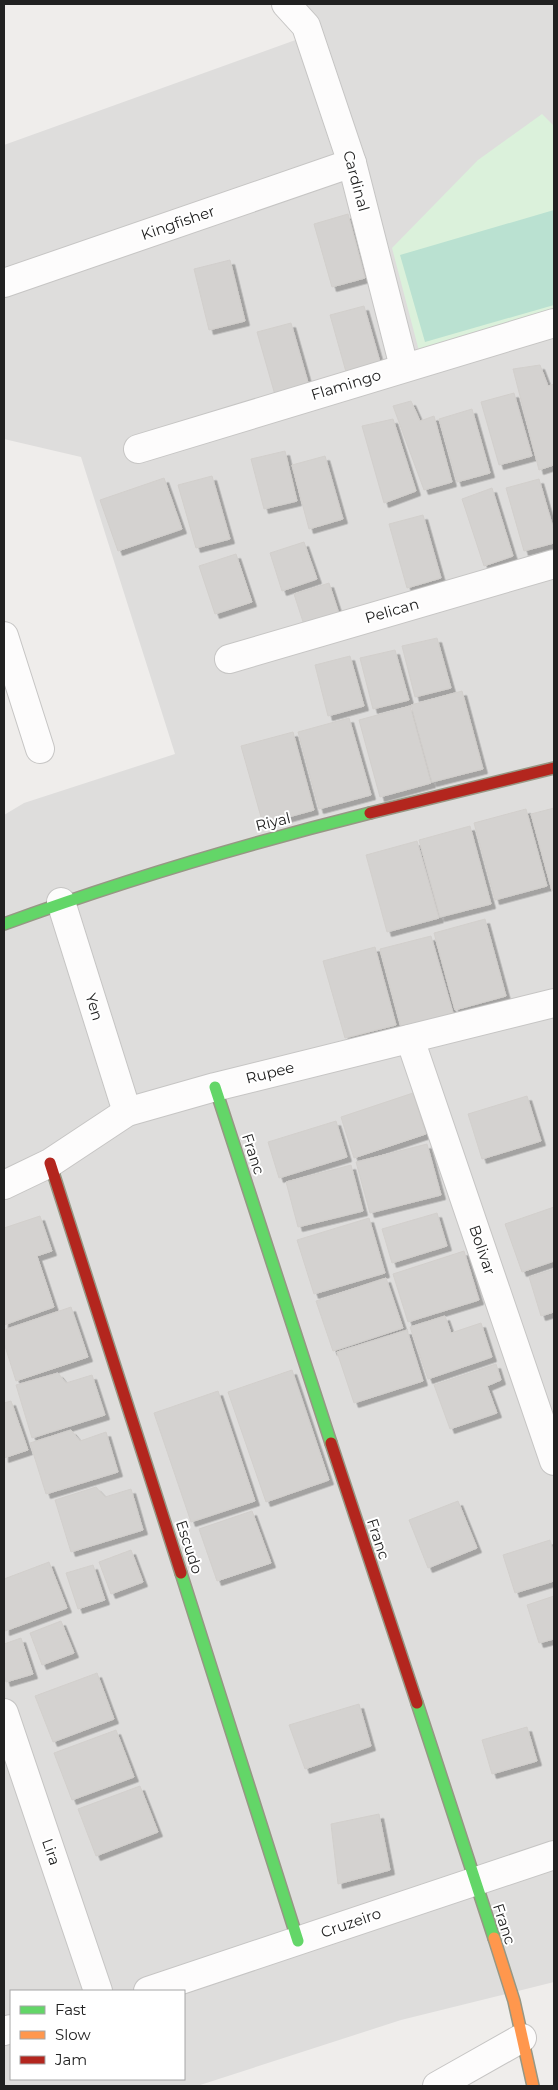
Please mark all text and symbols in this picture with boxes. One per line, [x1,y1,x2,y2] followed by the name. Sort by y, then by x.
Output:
[339,148,374,213] street label: Cardinal
[138,201,217,244] street label: Kingfisher
[309,365,383,404] street label: Flamingo
[363,594,421,627] street label: Pelican
[253,808,292,835] street label: Riyal
[81,991,108,1023] street label: Yen
[244,1057,296,1088] street label: Rupee
[238,1131,269,1177] street label: Franc
[465,1222,500,1277] street label: Bolivar
[363,1516,394,1562] street label: Franc
[172,1518,207,1576] street label: Escudo
[38,1836,65,1868] street label: Lira
[489,1901,520,1947] street label: Franc
[318,1903,384,1942] street label: Cruzeiro
[10,1990,185,2080] legend
[55,2000,86,2019] text: Fast
[55,2025,91,2044] text: Slow
[54,2050,87,2069] text: Jam

